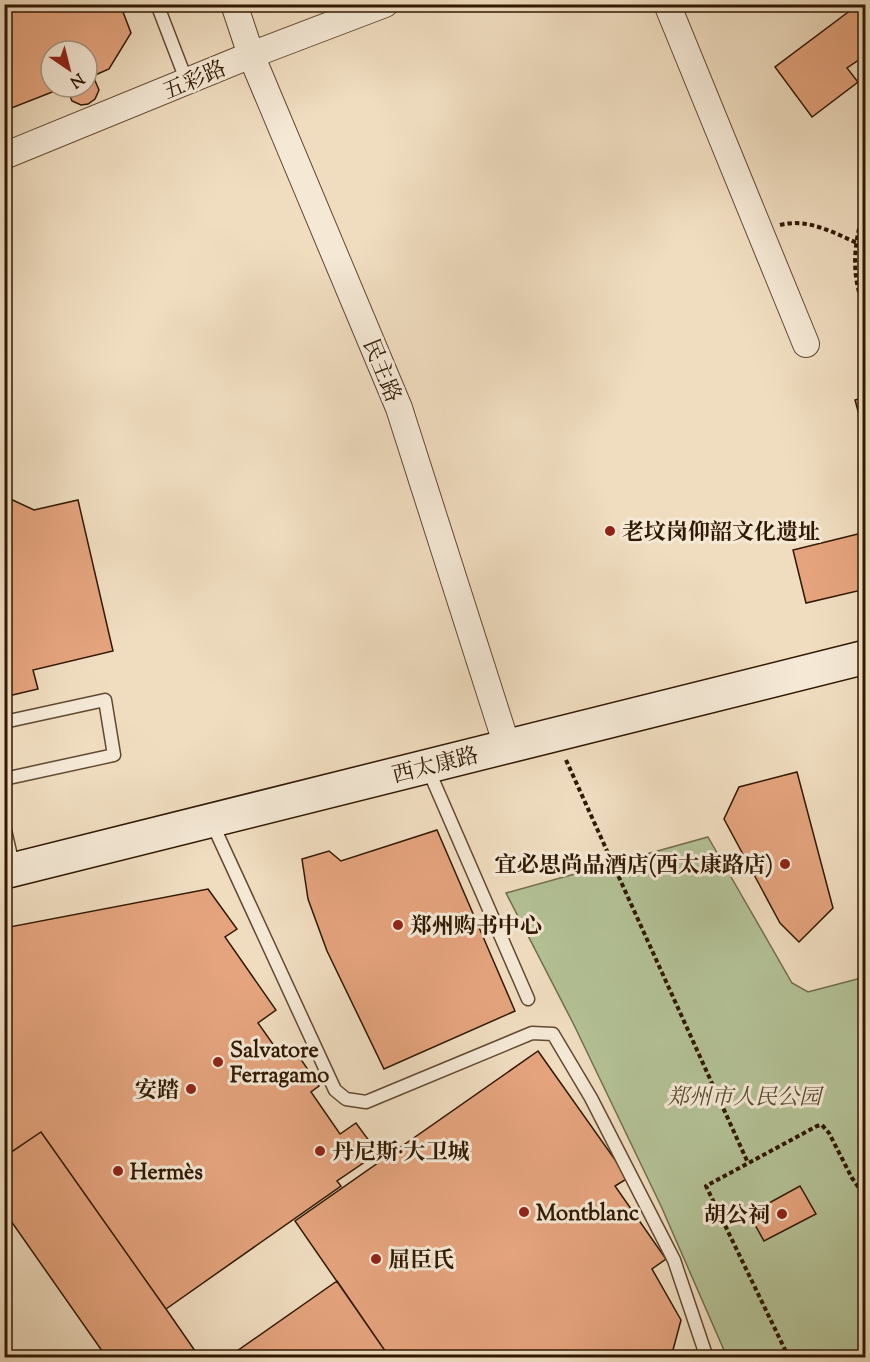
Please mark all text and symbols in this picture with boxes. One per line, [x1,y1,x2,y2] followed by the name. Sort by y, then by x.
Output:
[39,39,99,99] north arrow
[159,54,232,109] street label: 五彩路
[64,66,88,92] text: N
[353,335,407,408] street label: 民主路
[622,518,820,550] place label: 老坟岗仰韶文化遗址
[603,524,617,538] marker: 老坟岗仰韶文化遗址
[389,741,482,793] street label: 西太康路
[495,851,773,883] place label: 宜必思尚品酒店(西太康路店)
[778,857,792,871] marker: 宜必思尚品酒店(西太康路店)
[410,912,542,944] place label: 郑州购书中心
[391,918,405,932] marker: 郑州购书中心
[230,1036,329,1093] place label: Salvatore Ferragamo
[211,1055,225,1069] marker: Salvatore Ferragamo
[135,1076,179,1108] place label: 安踏
[184,1082,198,1096] marker: 安踏
[667,1083,824,1115] park label: 郑州市人民公园
[332,1138,470,1170] place label: 丹尼斯·大卫城
[313,1144,327,1158] marker: 丹尼斯·大卫城
[130,1158,203,1190] place label: Hermès
[111,1164,125,1178] marker: Hermès
[536,1199,639,1231] place label: Montblanc
[704,1201,770,1233] place label: 胡公祠
[517,1205,531,1219] marker: Montblanc
[775,1207,789,1221] marker: 胡公祠
[388,1246,454,1278] place label: 屈臣氏
[369,1252,383,1266] marker: 屈臣氏

